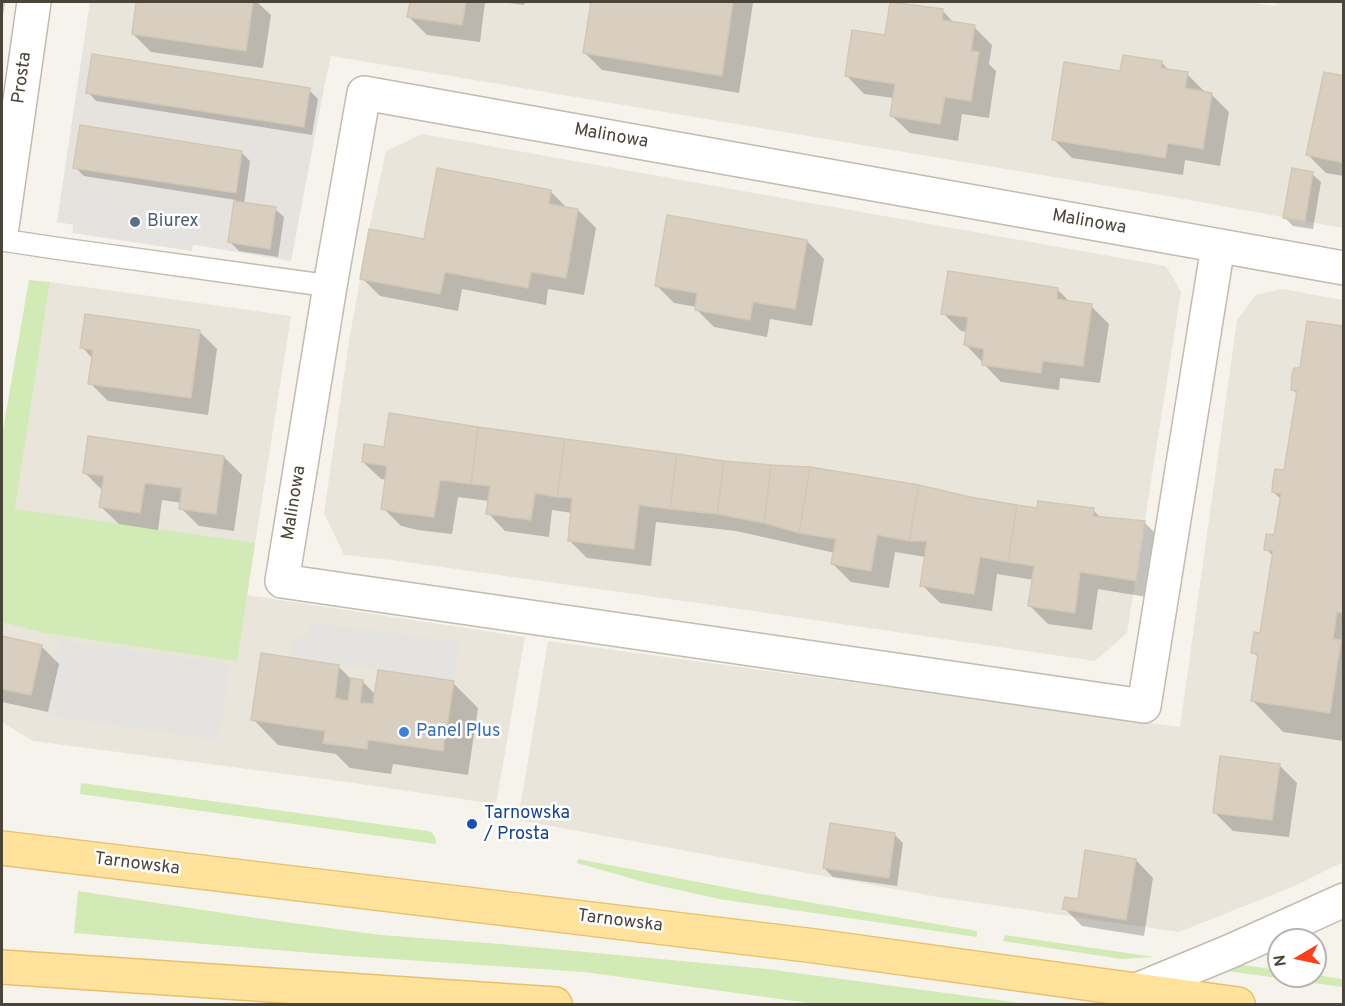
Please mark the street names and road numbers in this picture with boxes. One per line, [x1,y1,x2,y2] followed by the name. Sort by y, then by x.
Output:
[9,51,37,105] street label: Prosta
[572,120,650,154] street label: Malinowa
[1050,206,1128,240] street label: Malinowa
[278,464,312,542] street label: Malinowa
[93,849,181,881] street label: Tarnowska
[576,906,664,938] street label: Tarnowska

